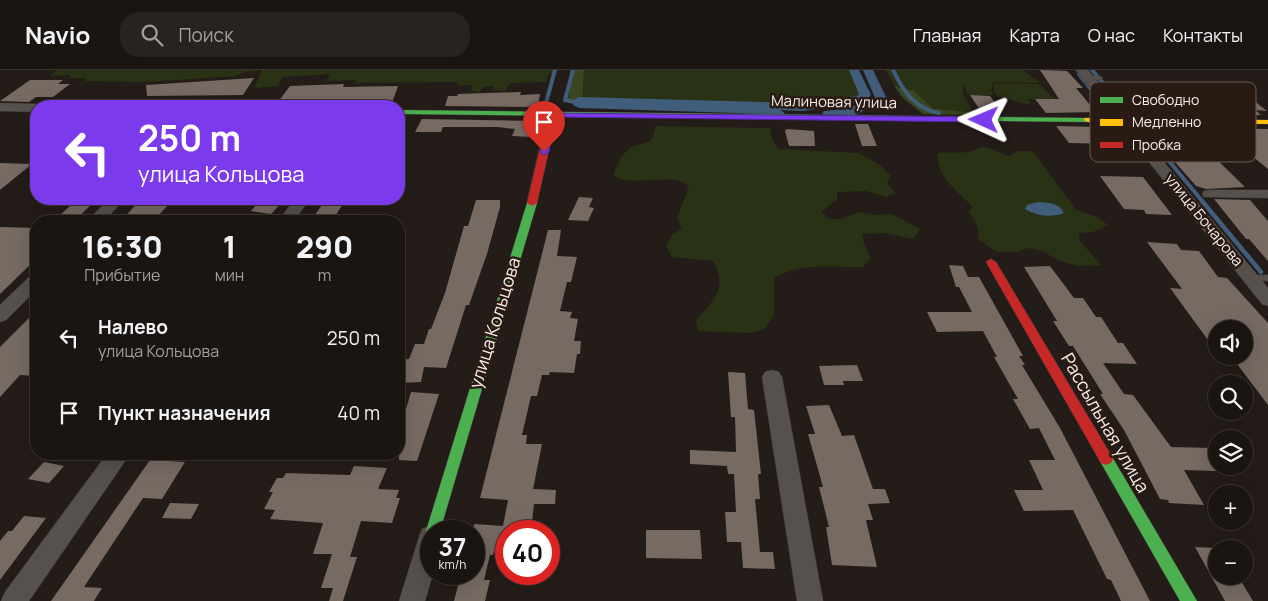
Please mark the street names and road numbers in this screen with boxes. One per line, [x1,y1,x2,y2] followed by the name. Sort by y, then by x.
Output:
[771,90,897,113] street label: Малиновая улица
[1160,169,1248,271] street label: улица Бочарова
[463,254,525,391] street label: улица Кольцова
[1056,348,1156,497] street label: Рассыльная улица

